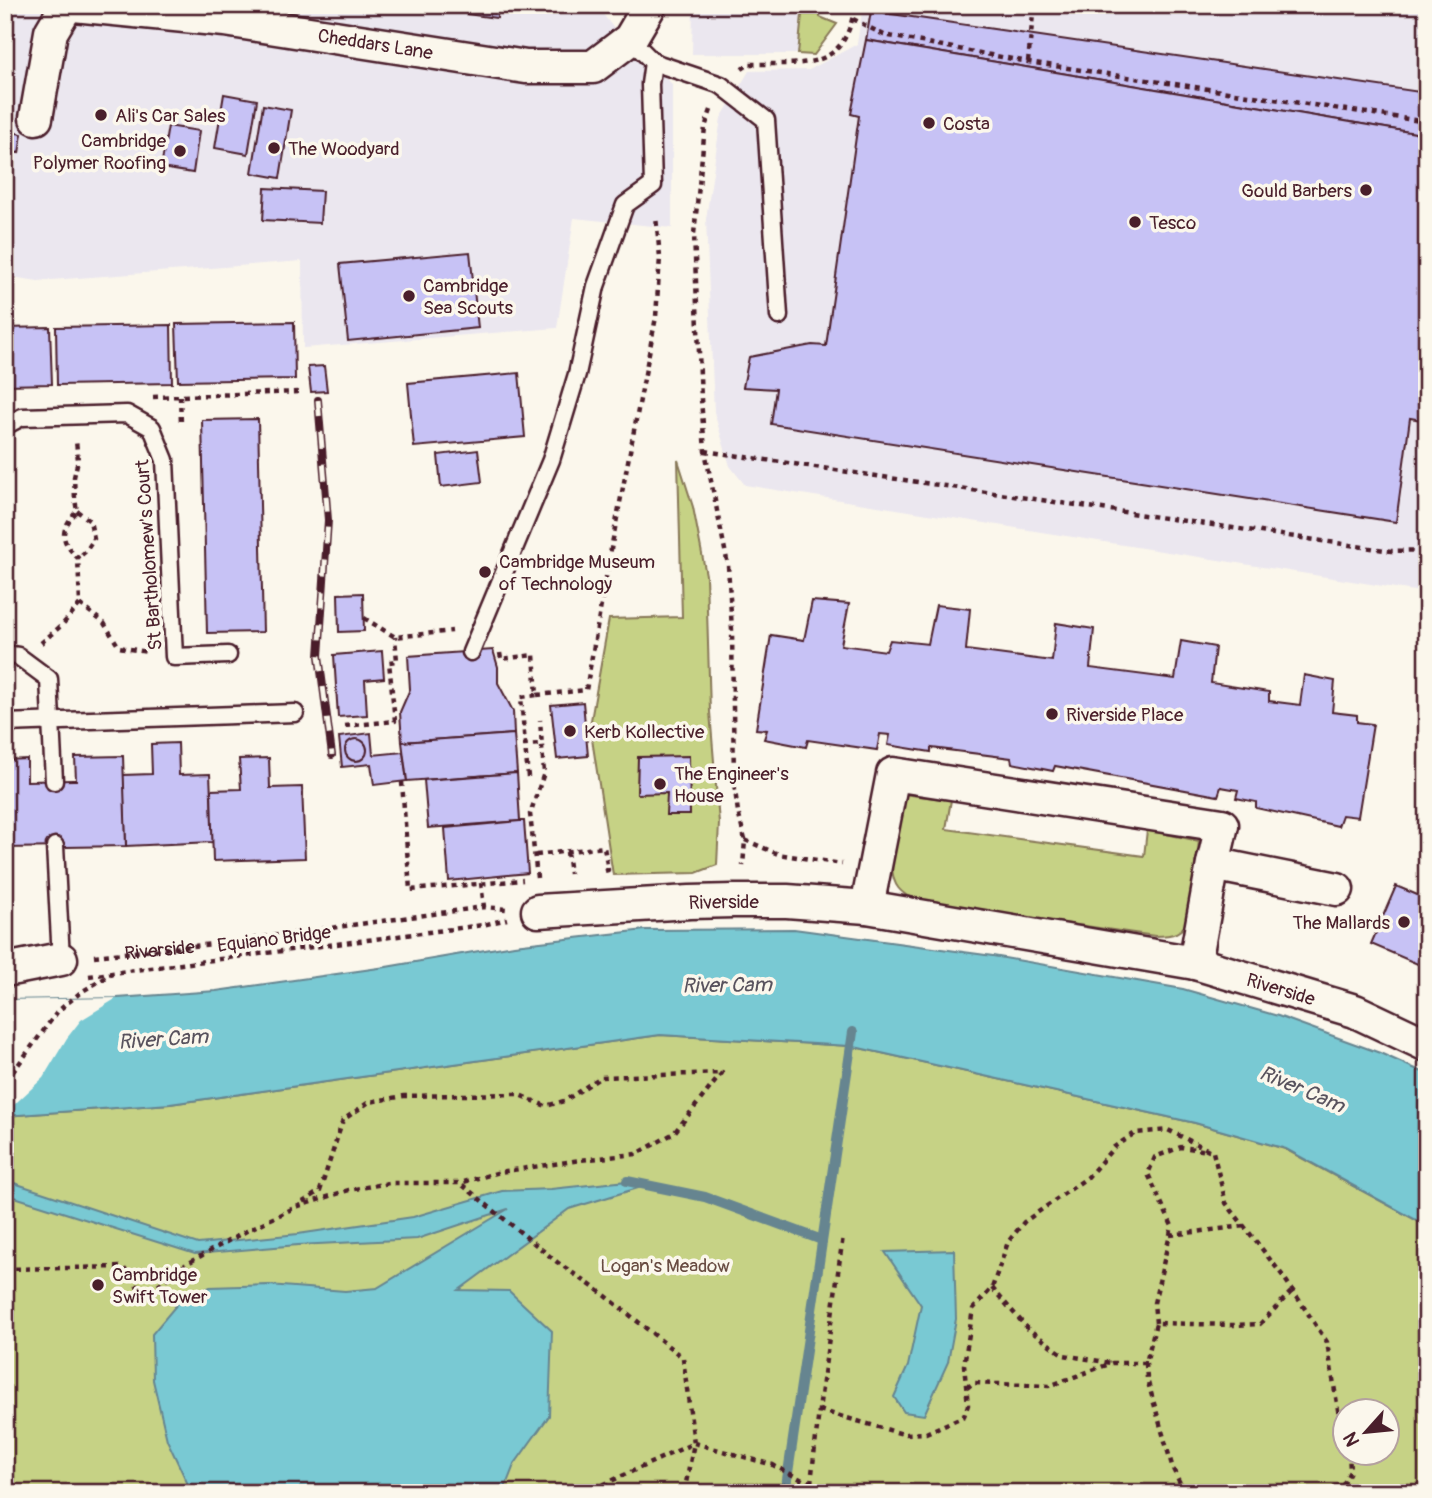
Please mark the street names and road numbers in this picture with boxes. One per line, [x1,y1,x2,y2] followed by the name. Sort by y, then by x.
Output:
[316,24,435,65] street label: Cheddars Lane
[130,458,168,651] street label: St Bartholomew's Court
[688,890,760,915] street label: Riverside
[216,920,333,958] street label: Equiano Bridge
[123,935,197,966] street label: Riverside
[1243,968,1318,1012] street label: Riverside

